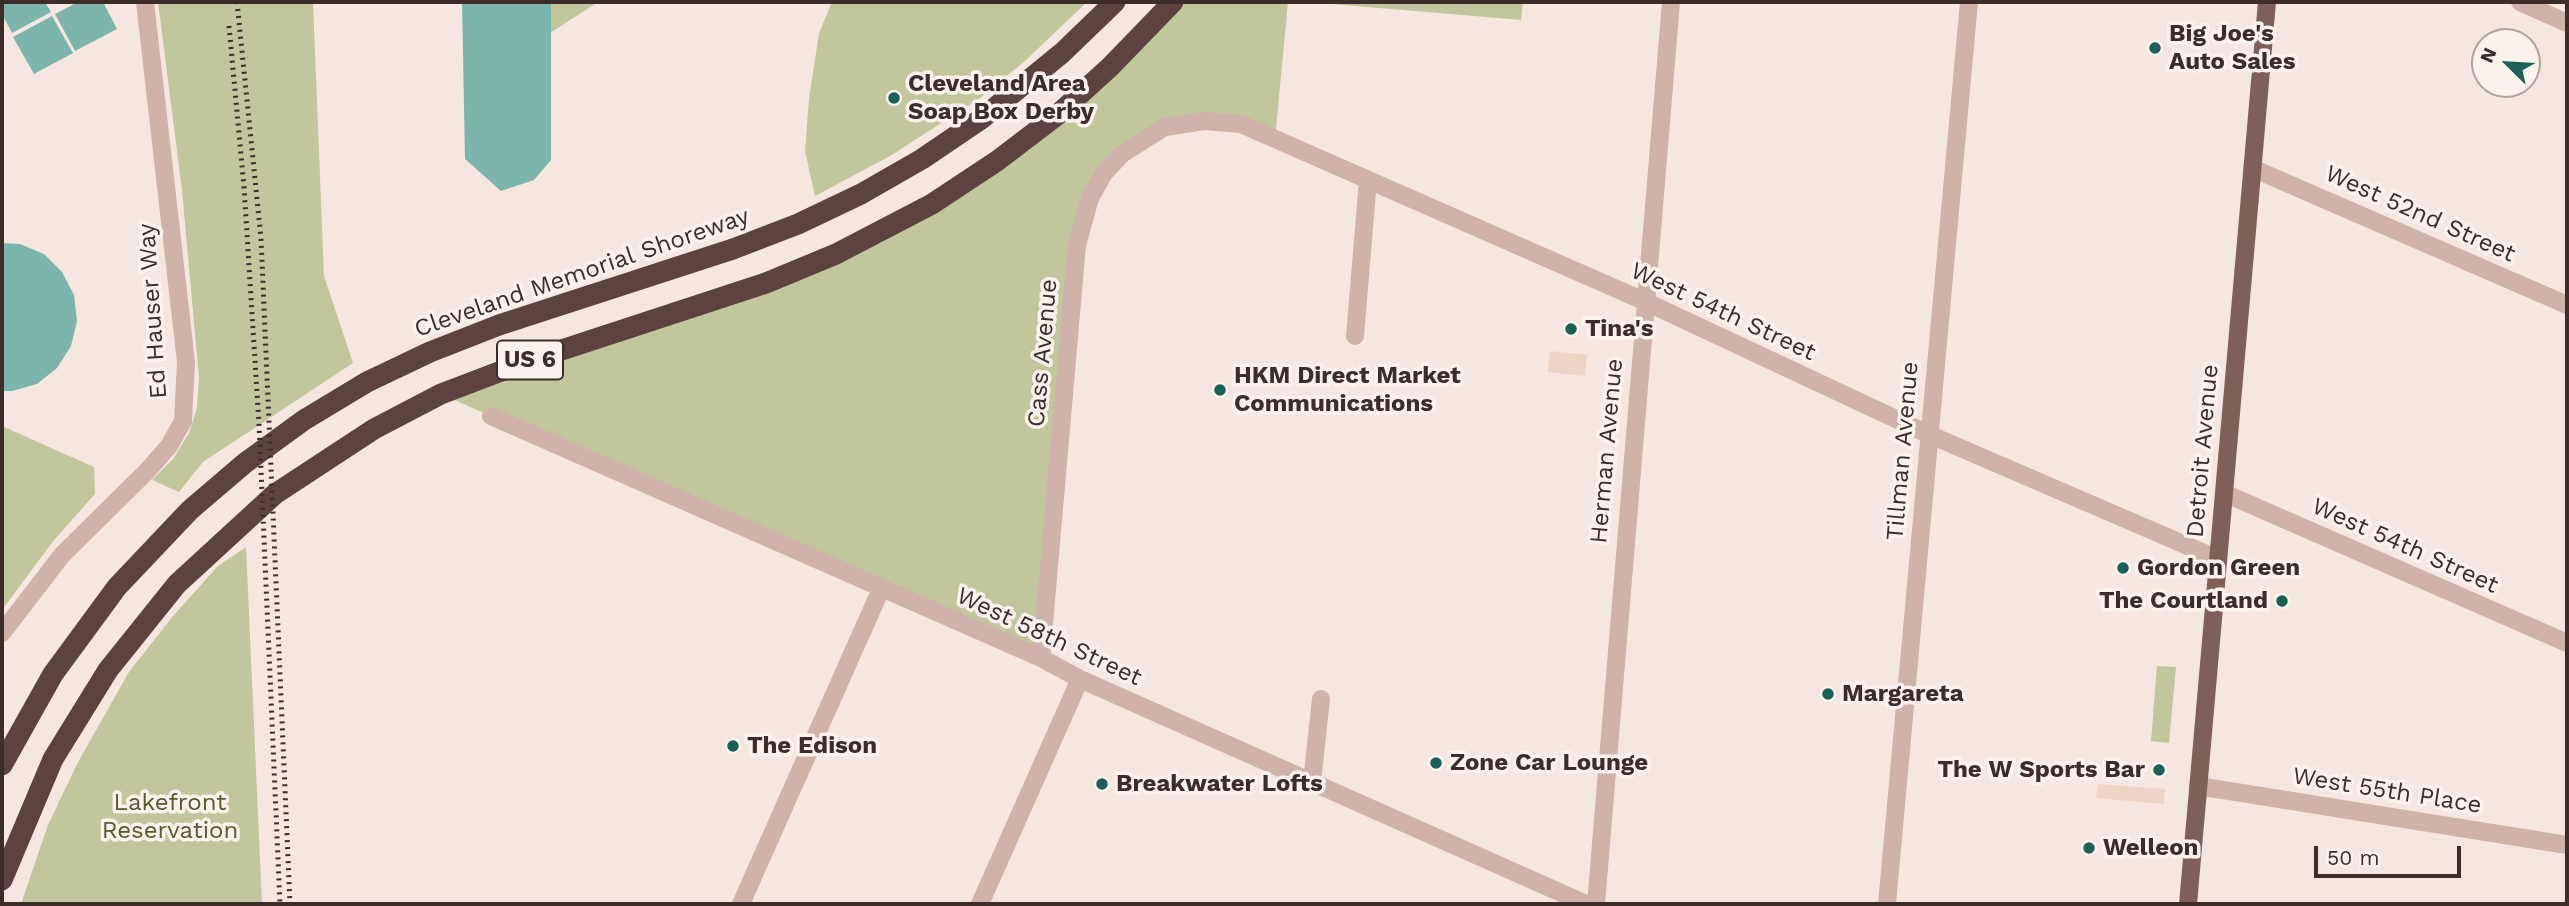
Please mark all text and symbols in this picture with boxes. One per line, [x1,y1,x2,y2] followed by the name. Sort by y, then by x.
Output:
[2169,20,2296,76] place label: Big Joe's Auto Sales
[2471,28,2541,98] north arrow
[2147,40,2163,56] marker: Big Joe's Auto Sales
[2475,44,2502,66] text: N
[908,70,1094,126] place label: Cleveland Area Soap Box Derby
[886,90,902,106] marker: Cleveland Area Soap Box Derby
[2320,159,2520,269] street label: West 52nd Street
[411,202,753,344] street label: Cleveland Memorial Shoreway
[133,222,173,400] street label: Ed Hauser Way
[1626,256,1820,368] street label: West 54th Street
[1022,278,1064,428] street label: Cass Avenue
[1585,315,1653,343] place label: Tina's
[1563,321,1579,337] marker: Tina's
[497,340,563,380] road number: US 6
[1585,357,1629,545] street label: Herman Avenue
[1881,360,1925,542] street label: Tillman Avenue
[1234,362,1461,418] place label: HKM Direct Market Communications
[2181,363,2225,539] street label: Detroit Avenue
[1212,382,1228,398] marker: HKM Direct Market Communications
[2307,492,2503,600] street label: West 54th Street
[2137,554,2300,582] place label: Gordon Green
[2115,560,2131,576] marker: Gordon Green
[952,581,1146,693] street label: West 58th Street
[2099,587,2268,615] place label: The Courtland
[2274,593,2290,609] marker: The Courtland
[1842,680,1964,708] place label: Margareta
[1820,686,1836,702] marker: Margareta
[747,732,877,760] place label: The Edison
[725,738,741,754] marker: The Edison
[1450,749,1648,777] place label: Zone Car Lounge
[1428,755,1444,771] marker: Zone Car Lounge
[1937,756,2145,784] place label: The W Sports Bar
[2151,762,2167,778] marker: The W Sports Bar
[2290,762,2484,820] street label: West 55th Place
[1116,770,1323,798] place label: Breakwater Lofts
[1094,776,1110,792] marker: Breakwater Lofts
[102,789,238,845] park label: Lakefront Reservation
[2317,832,2464,876] scale bar
[2103,834,2198,862] place label: Welleon
[2081,840,2097,856] marker: Welleon
[2327,845,2379,870] text: 50 m

